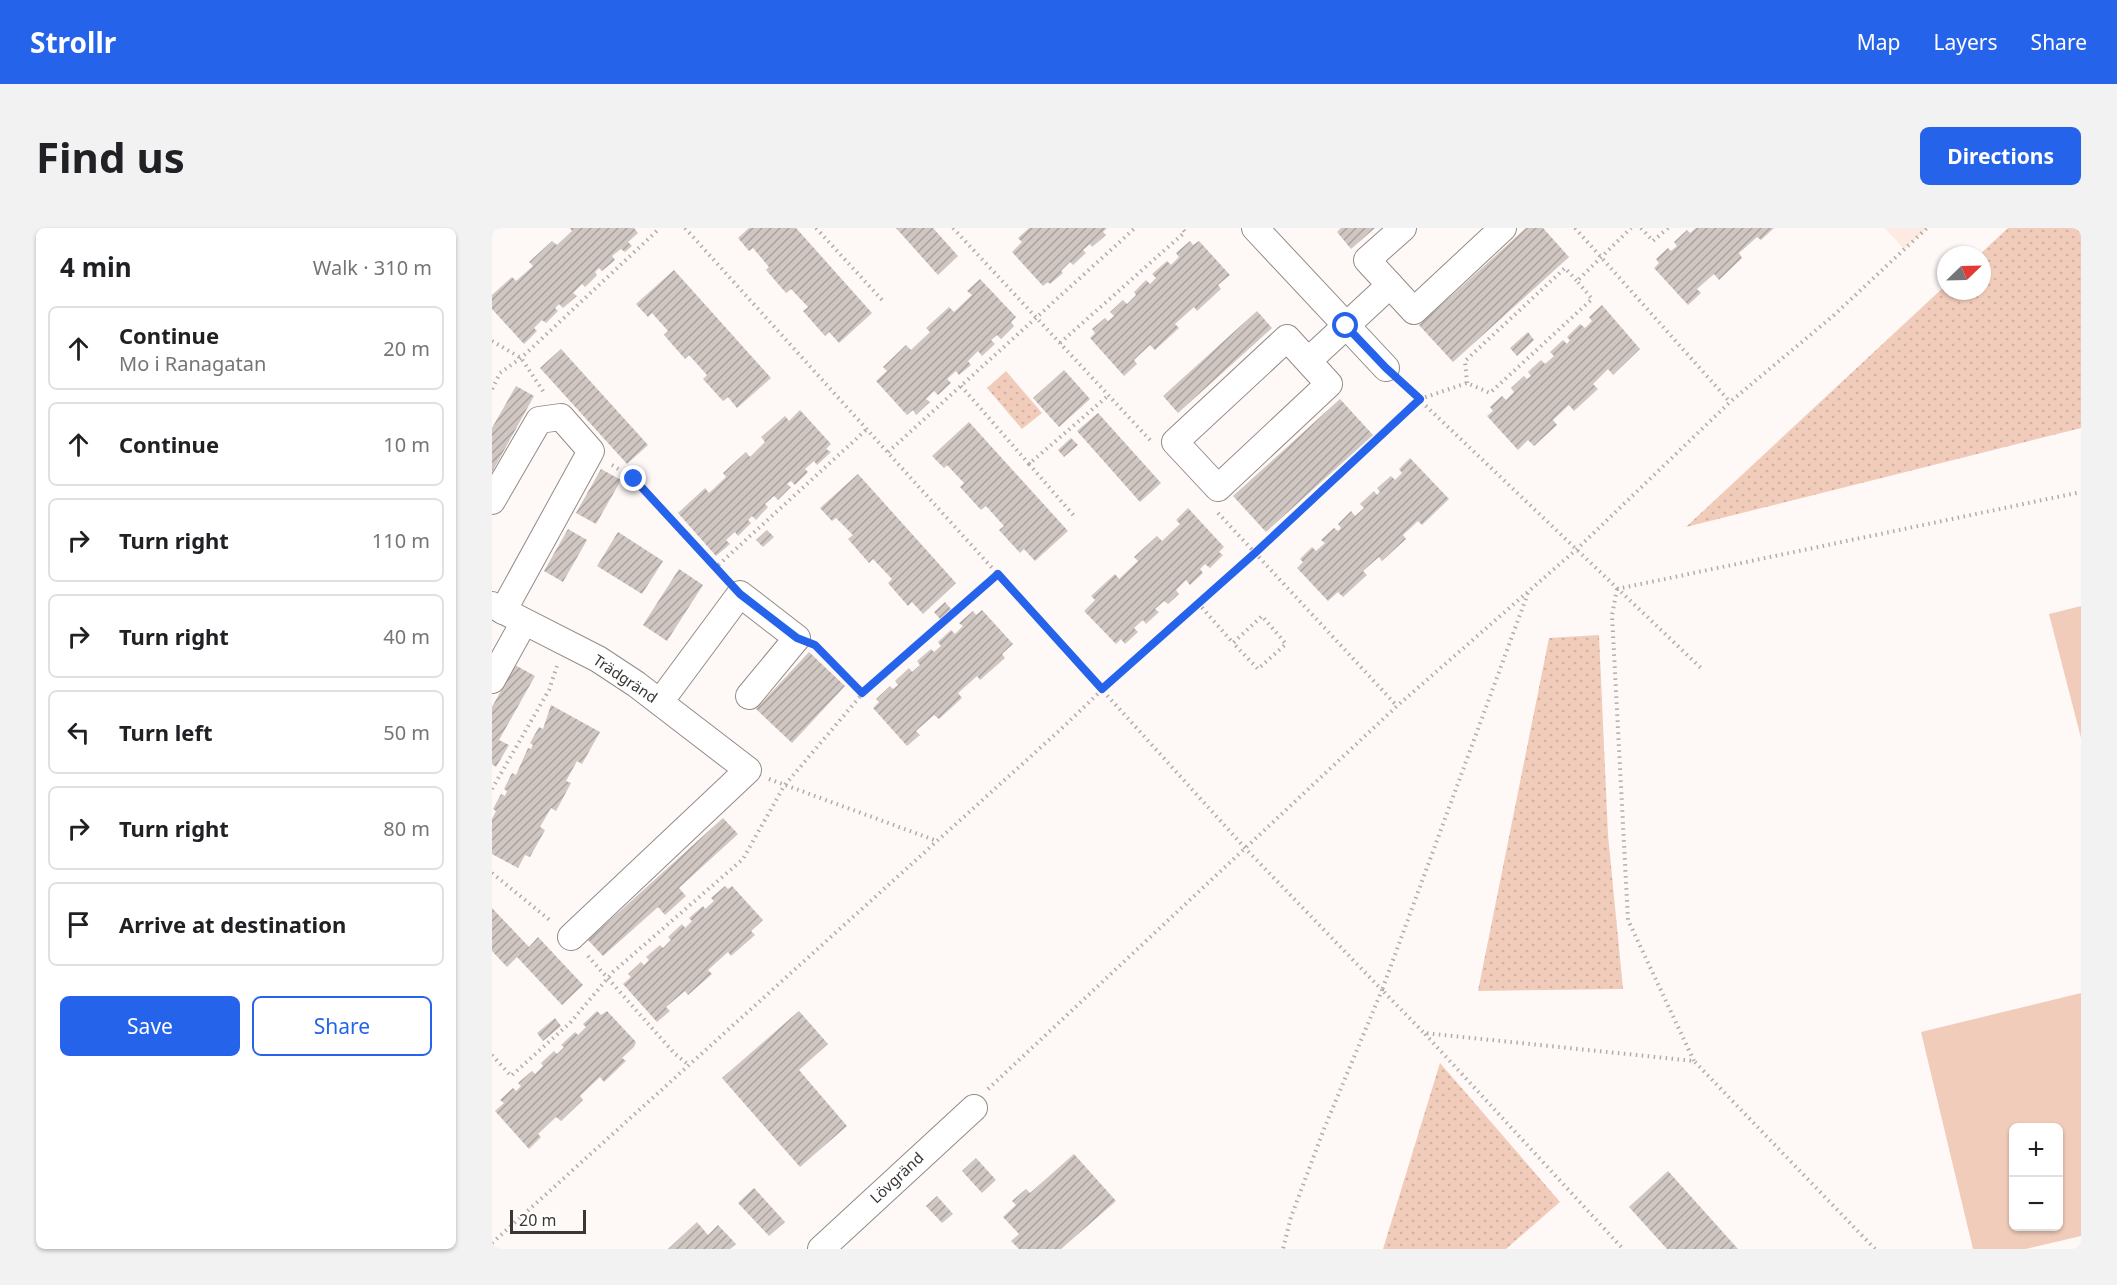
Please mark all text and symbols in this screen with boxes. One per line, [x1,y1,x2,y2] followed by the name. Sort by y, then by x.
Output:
[30,23,116,61] text: Strollr
[1857,28,1901,56] text: Map
[1934,28,1998,56] text: Layers
[2031,28,2087,56] text: Share
[1920,127,2081,185] button: Directions
[36,128,185,185] text: Find us
[1937,246,1991,300] north arrow
[60,249,132,285] text: 4 min
[313,254,432,281] text: Walk · 310 m
[1332,312,1358,338] route start
[119,320,219,350] text: Continue
[62,332,95,365] icon: ahead
[383,335,430,362] text: 20 m
[119,350,266,377] text: Mo i Ranagatan
[62,428,95,461] icon: ahead
[119,429,219,459] text: Continue
[383,431,430,458] text: 10 m
[620,465,646,491] route end
[62,524,95,557] icon: right
[119,525,229,555] text: Turn right
[372,527,430,554] text: 110 m
[62,620,95,653] icon: right
[119,621,229,651] text: Turn right
[383,623,430,650] text: 40 m
[590,649,661,707] street label: Trädgränd
[62,716,95,749] icon: left
[119,717,213,747] text: Turn left
[383,719,430,746] text: 50 m
[62,812,95,845] icon: right
[119,813,229,843] text: Turn right
[383,815,430,842] text: 80 m
[62,908,95,941] icon: arrive
[119,909,346,939] text: Arrive at destination
[60,996,240,1056] button: Save
[252,996,432,1056] button: Share
[2009,1123,2063,1231] map controls
[2009,1123,2063,1177] button: +
[865,1147,927,1207] street label: Lövgränd
[2009,1177,2063,1231] button: −
[510,1207,586,1234] scale bar
[519,1209,556,1231] text: 20 m

